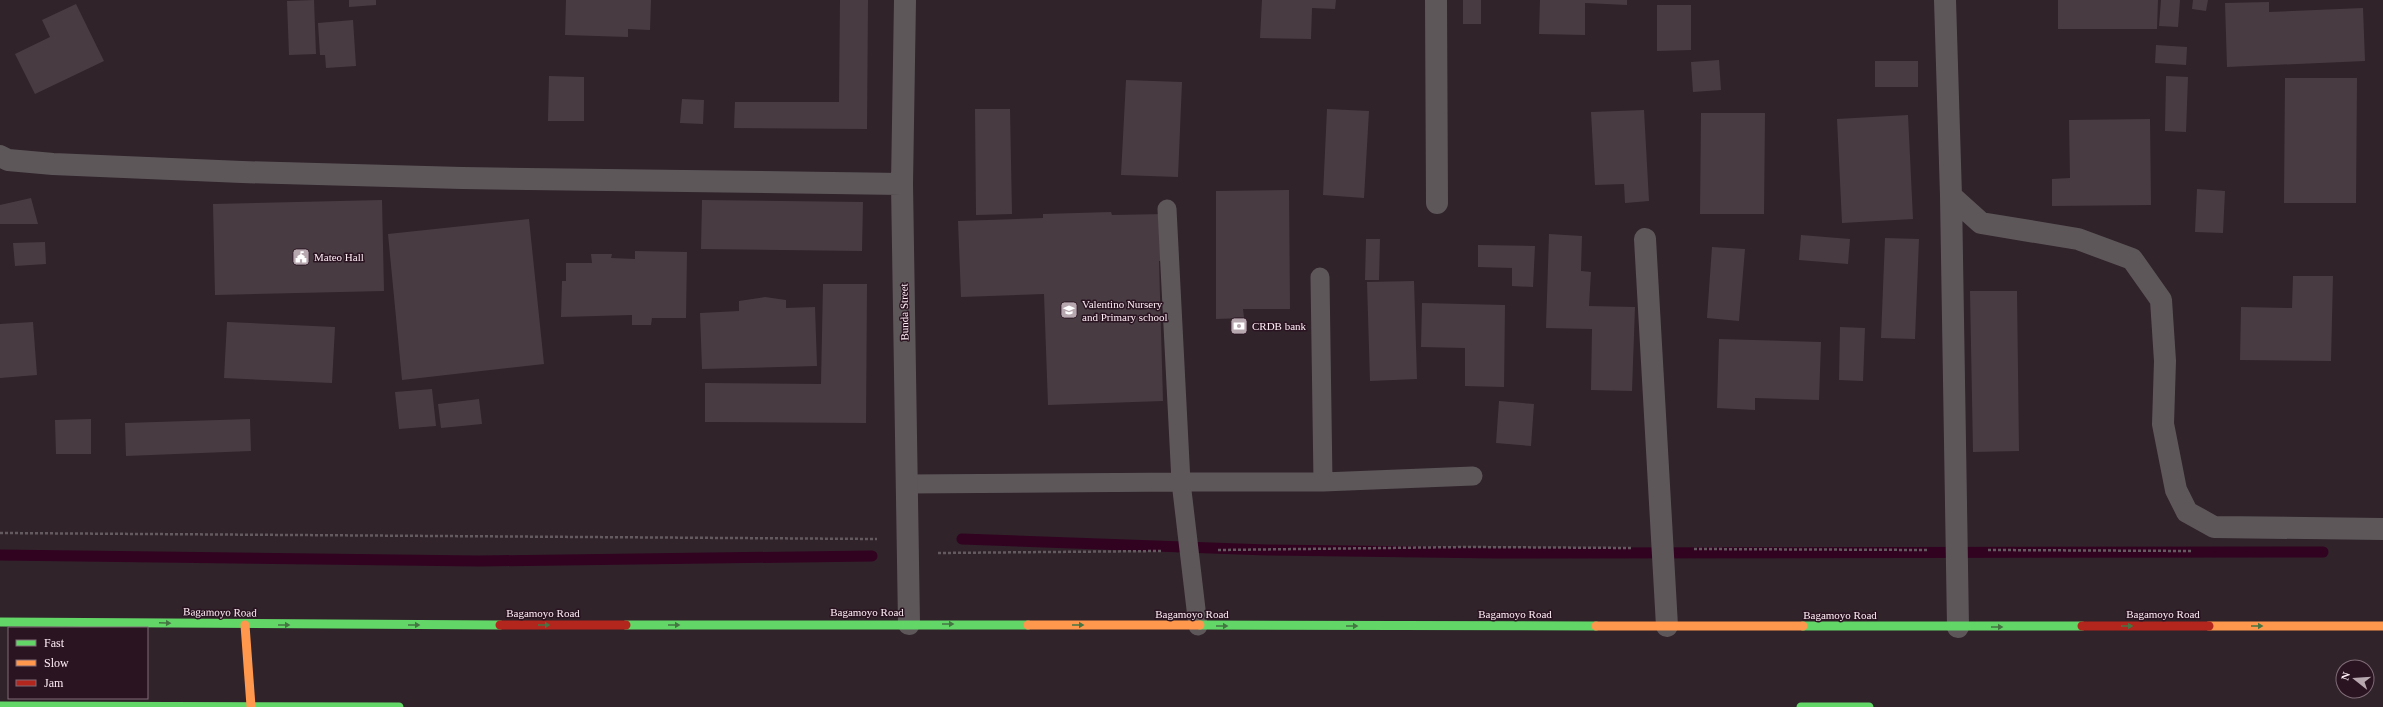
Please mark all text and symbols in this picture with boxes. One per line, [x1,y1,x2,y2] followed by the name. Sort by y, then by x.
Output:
[291,247,311,267] public building icon: Mateo Hall
[314,251,364,263] place label: Mateo Hall
[898,283,910,341] street label: Bunda Street
[1082,298,1168,323] place label: Valentino Nursery and Primary school
[1059,300,1079,320] school or university icon: Valentino Nursery and Primary school
[1229,316,1249,336] bank icon: CRDB bank
[1252,320,1307,332] place label: CRDB bank
[183,605,257,619] street label: Bagamoyo Road
[830,606,904,618] street label: Bagamoyo Road
[506,607,580,619] street label: Bagamoyo Road
[1155,608,1229,620] street label: Bagamoyo Road
[1478,608,1552,620] street label: Bagamoyo Road
[2126,608,2200,620] street label: Bagamoyo Road
[1803,609,1877,621] street label: Bagamoyo Road
[159,620,172,626] one-way arrow
[942,621,955,627] one-way arrow
[278,622,291,628] one-way arrow
[408,622,421,628] one-way arrow
[538,622,551,628] one-way arrow
[668,622,681,628] one-way arrow
[1072,622,1085,628] one-way arrow
[1216,623,1229,629] one-way arrow
[1346,623,1359,629] one-way arrow
[2121,623,2134,629] one-way arrow
[2251,623,2264,629] one-way arrow
[1991,624,2004,630] one-way arrow
[8,627,148,699] legend
[44,636,65,650] text: Fast
[44,656,69,670] text: Slow
[2335,659,2375,699] north arrow
[2339,670,2352,682] text: N
[44,676,64,690] text: Jam

